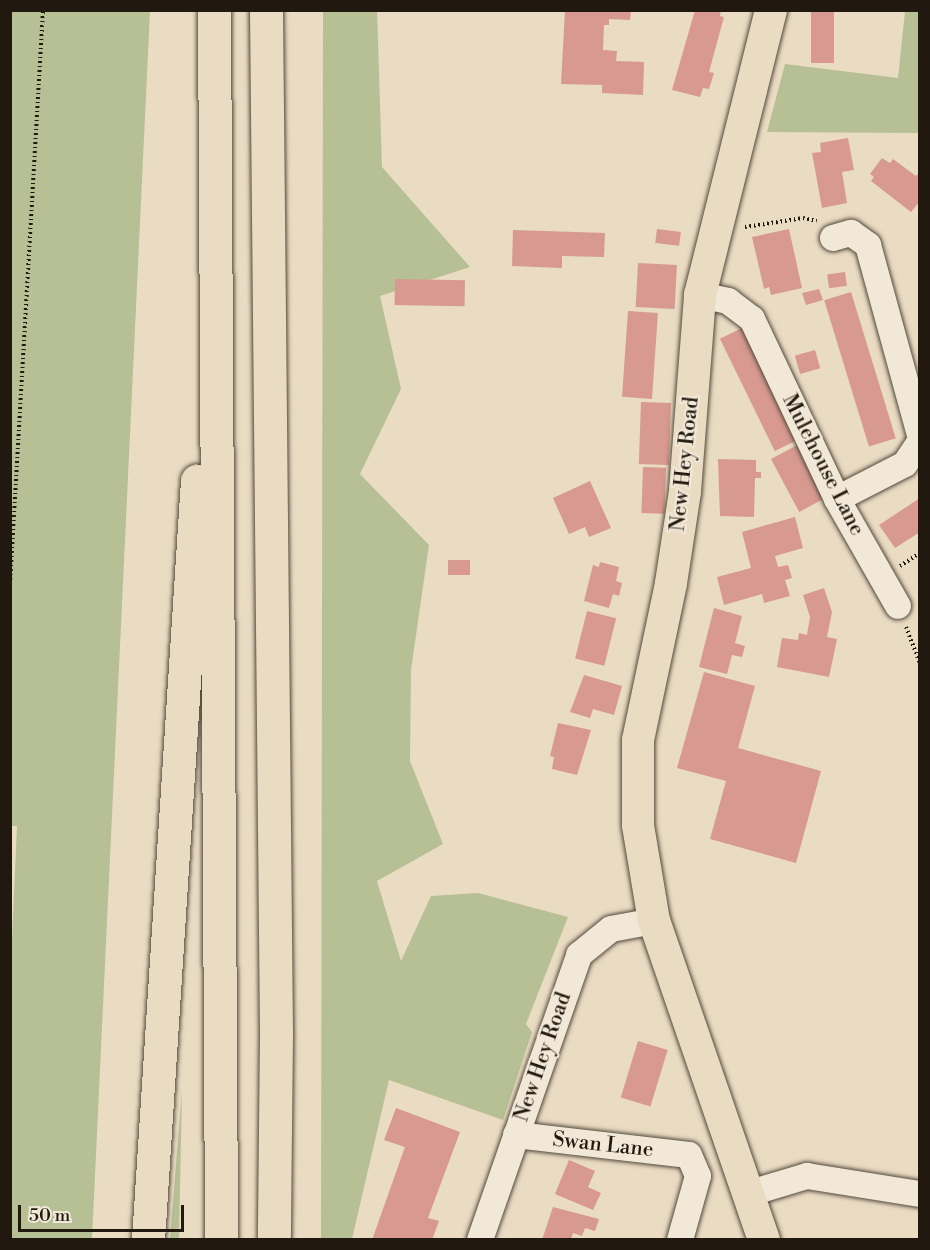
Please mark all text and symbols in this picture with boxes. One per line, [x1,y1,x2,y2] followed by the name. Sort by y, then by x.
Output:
[776,390,870,540] street label: Mulehouse Lane
[665,395,705,533] street label: New Hey Road
[509,989,577,1125] street label: New Hey Road
[551,1127,655,1163] street label: Swan Lane
[21,1193,188,1231] scale bar
[29,1204,70,1227] text: 50 m

